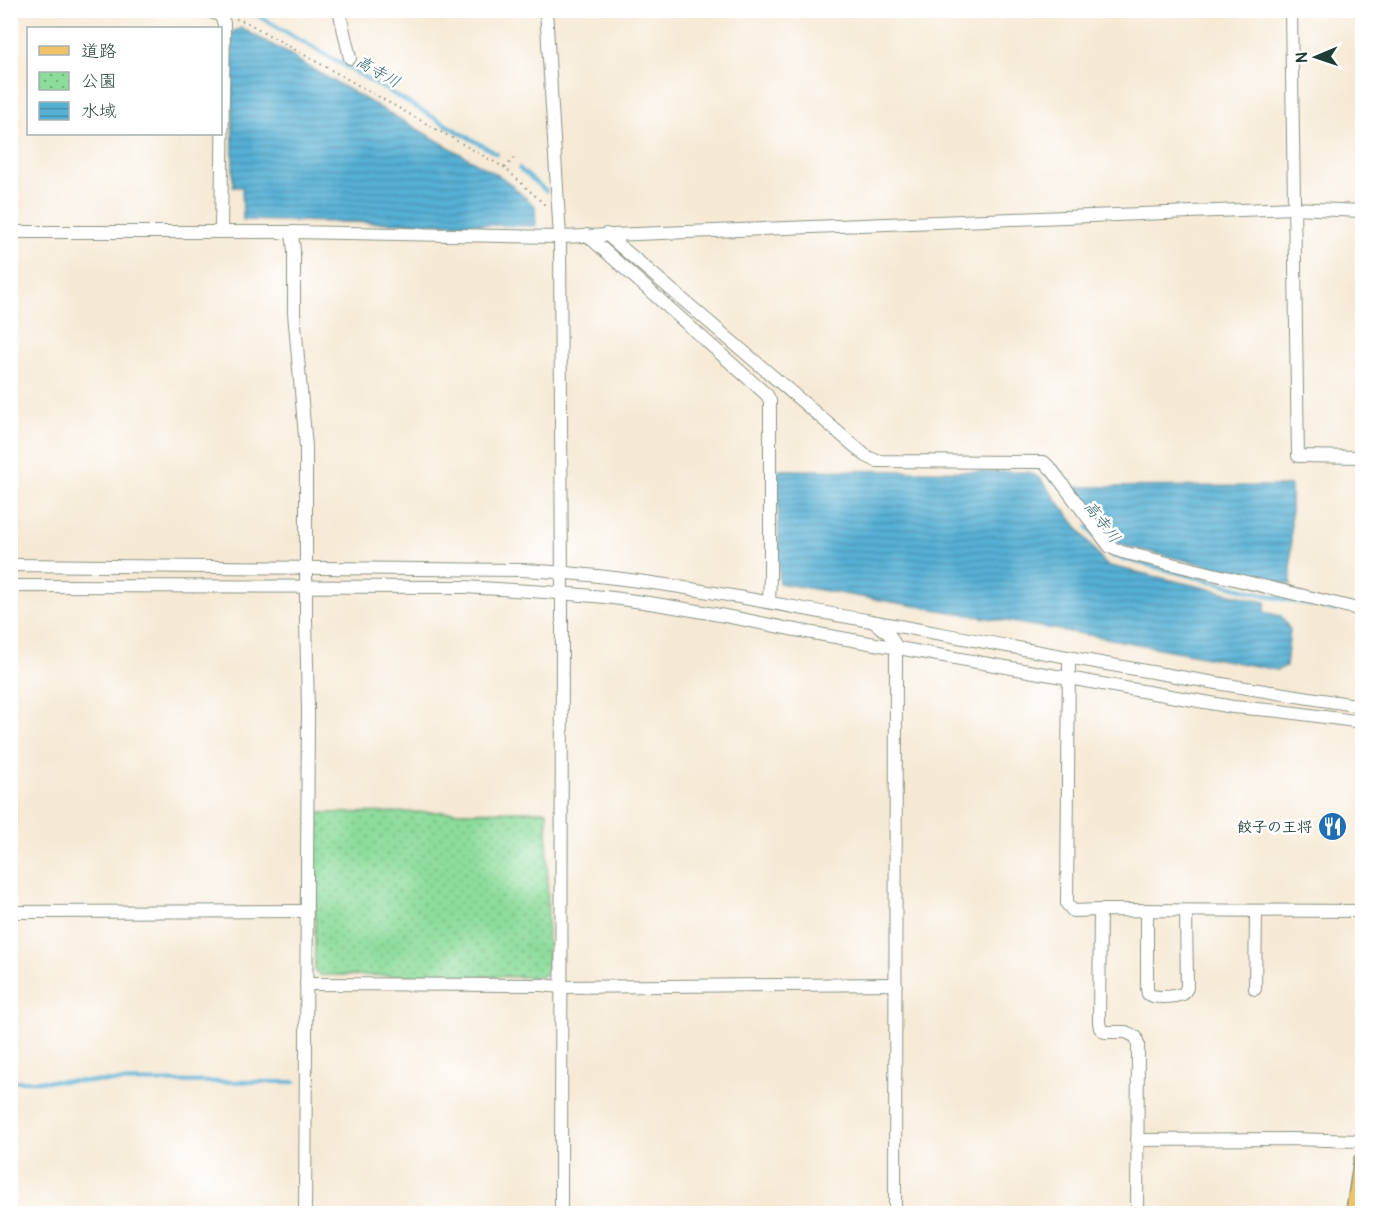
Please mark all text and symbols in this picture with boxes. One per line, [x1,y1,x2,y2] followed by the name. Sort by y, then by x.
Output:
[27,27,222,135] legend
[1286,27,1346,87] north arrow
[81,40,117,63] text: 道路
[352,51,404,93] water label: 高寺川
[1292,52,1312,63] text: N
[81,70,117,93] text: 公園
[81,100,117,123] text: 水域
[1079,497,1125,547] water label: 高寺川
[1317,811,1349,843] restaurant icon: 餃子の王将
[1237,818,1312,837] place label: 餃子の王将

